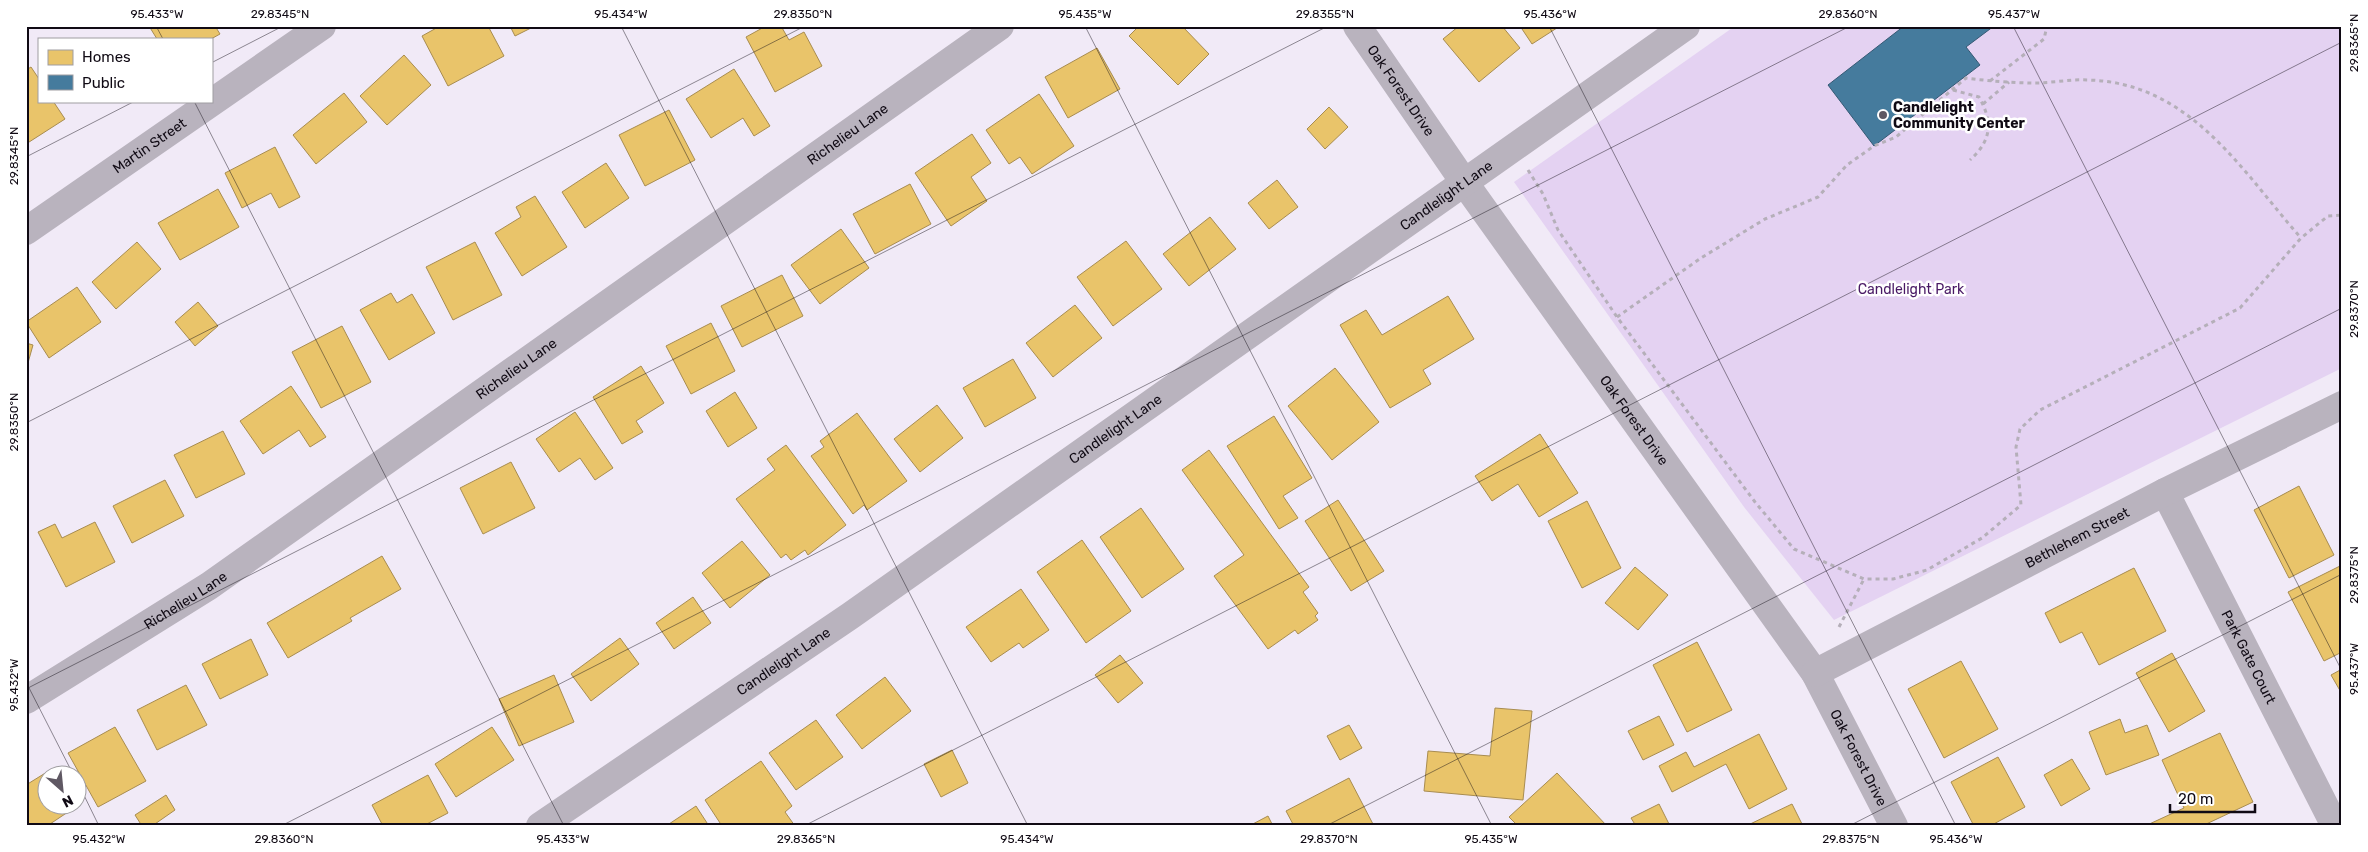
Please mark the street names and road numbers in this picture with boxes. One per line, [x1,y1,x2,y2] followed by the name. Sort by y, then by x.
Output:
[1364,42,1438,140] street label: Oak Forest Drive
[804,100,892,169] street label: Richelieu Lane
[110,114,190,177] street label: Martin Street
[1397,157,1496,234] street label: Candlelight Lane
[473,334,560,403] street label: Richelieu Lane
[1596,372,1672,469] street label: Oak Forest Drive
[1066,391,1165,468] street label: Candlelight Lane
[2022,504,2133,572] street label: Bethlehem Street
[141,568,231,633] street label: Richelieu Lane
[2218,607,2280,707] street label: Park Gate Court
[734,624,834,699] street label: Candlelight Lane
[1826,707,1890,809] street label: Oak Forest Drive

